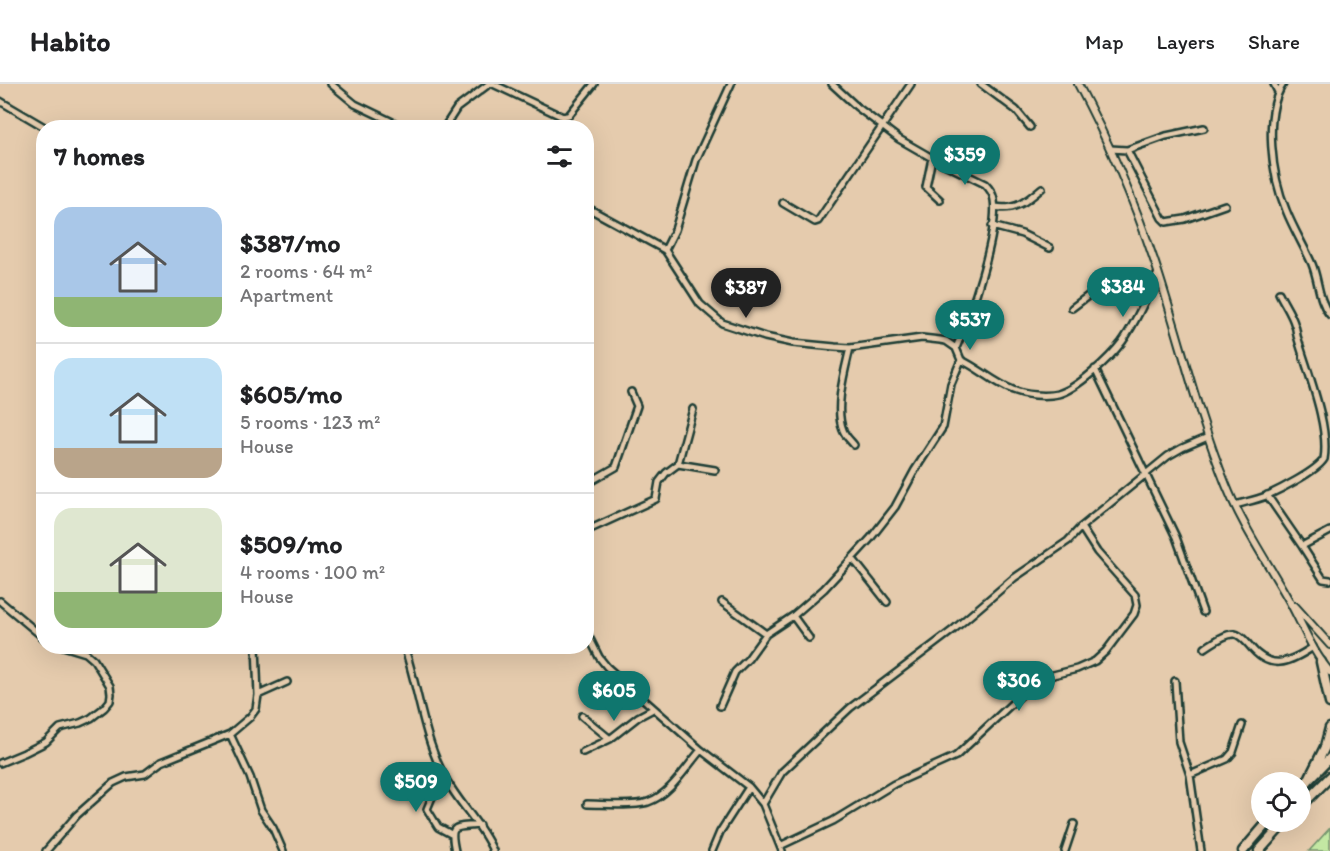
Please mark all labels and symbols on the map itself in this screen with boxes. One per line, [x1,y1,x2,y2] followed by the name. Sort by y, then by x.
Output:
[929,135,1001,186] pin: $359
[1087,267,1159,318] pin: $384
[710,268,782,319] pin: $387
[934,300,1006,351] pin: $537
[983,661,1055,712] pin: $306
[578,671,650,722] pin: $605
[380,762,452,813] pin: $509

